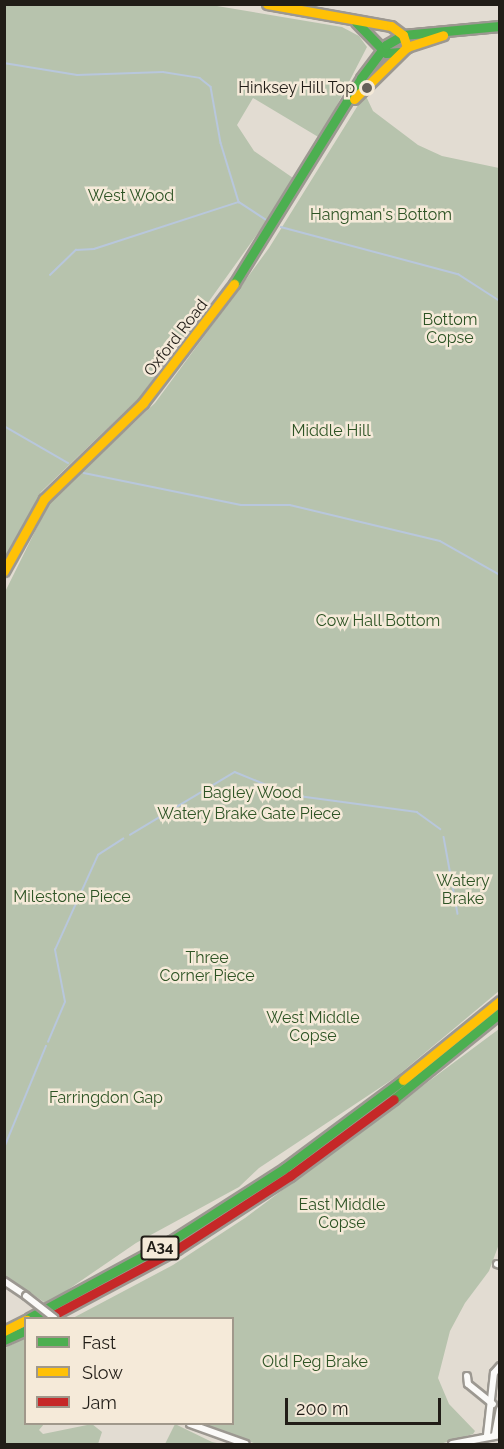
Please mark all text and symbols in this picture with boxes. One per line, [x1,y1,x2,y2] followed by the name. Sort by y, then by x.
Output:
[237,78,355,98] place label: Hinksey Hill Top
[360,81,374,95] marker: Hinksey Hill Top
[88,186,174,206] park label: West Wood
[310,205,452,225] park label: Hangman's Bottom
[140,296,212,380] street label: Oxford Road
[423,310,477,348] park label: Bottom Copse
[291,421,371,441] park label: Middle Hill
[315,611,441,631] park label: Cow Hall Bottom
[202,783,302,803] park label: Bagley Wood
[157,804,341,824] park label: Watery Brake Gate Piece
[436,871,490,909] park label: Watery Brake
[13,887,131,907] park label: Milestone Piece
[159,948,255,986] park label: Three Corner Piece
[266,1008,360,1046] park label: West Middle Copse
[49,1088,163,1108] park label: Farringdon Gap
[299,1195,385,1233] park label: East Middle Copse
[139,1236,181,1260] road number: A34
[24,1317,234,1425] legend
[82,1332,116,1353] text: Fast
[262,1352,368,1372] park label: Old Peg Brake
[82,1362,123,1383] text: Slow
[288,1386,444,1424] scale bar
[82,1392,117,1413] text: Jam
[296,1398,349,1419] text: 200 m

